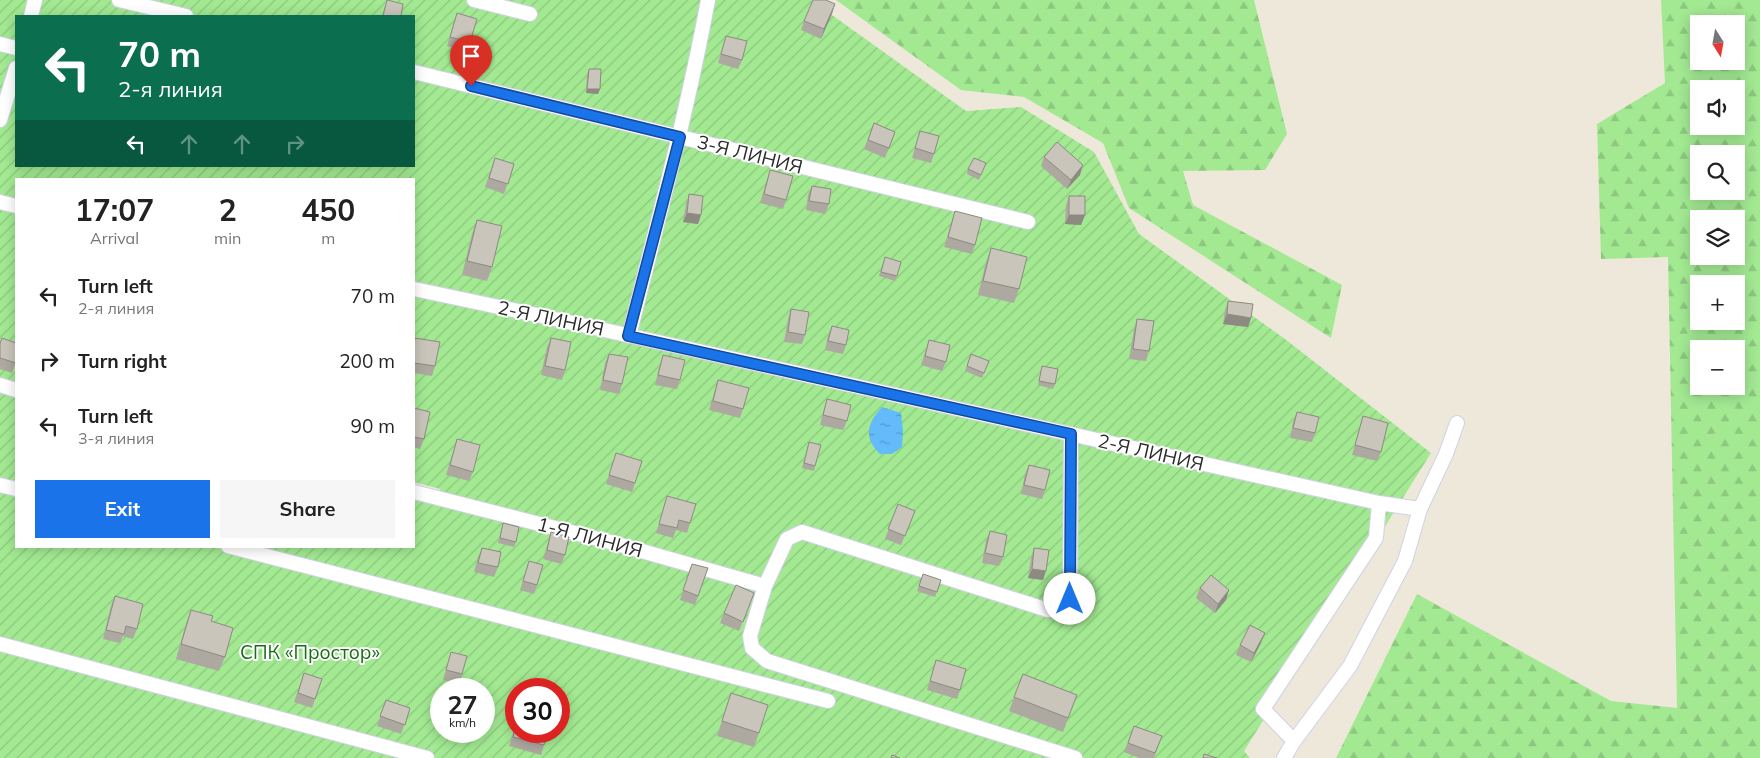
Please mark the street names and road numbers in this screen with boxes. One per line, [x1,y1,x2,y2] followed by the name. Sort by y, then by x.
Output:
[695,129,805,179] street label: 3-Я ЛИНИЯ
[496,295,606,341] street label: 2-Я ЛИНИЯ
[1096,428,1206,476] street label: 2-Я ЛИНИЯ
[535,511,645,563] street label: 1-Я ЛИНИЯ

